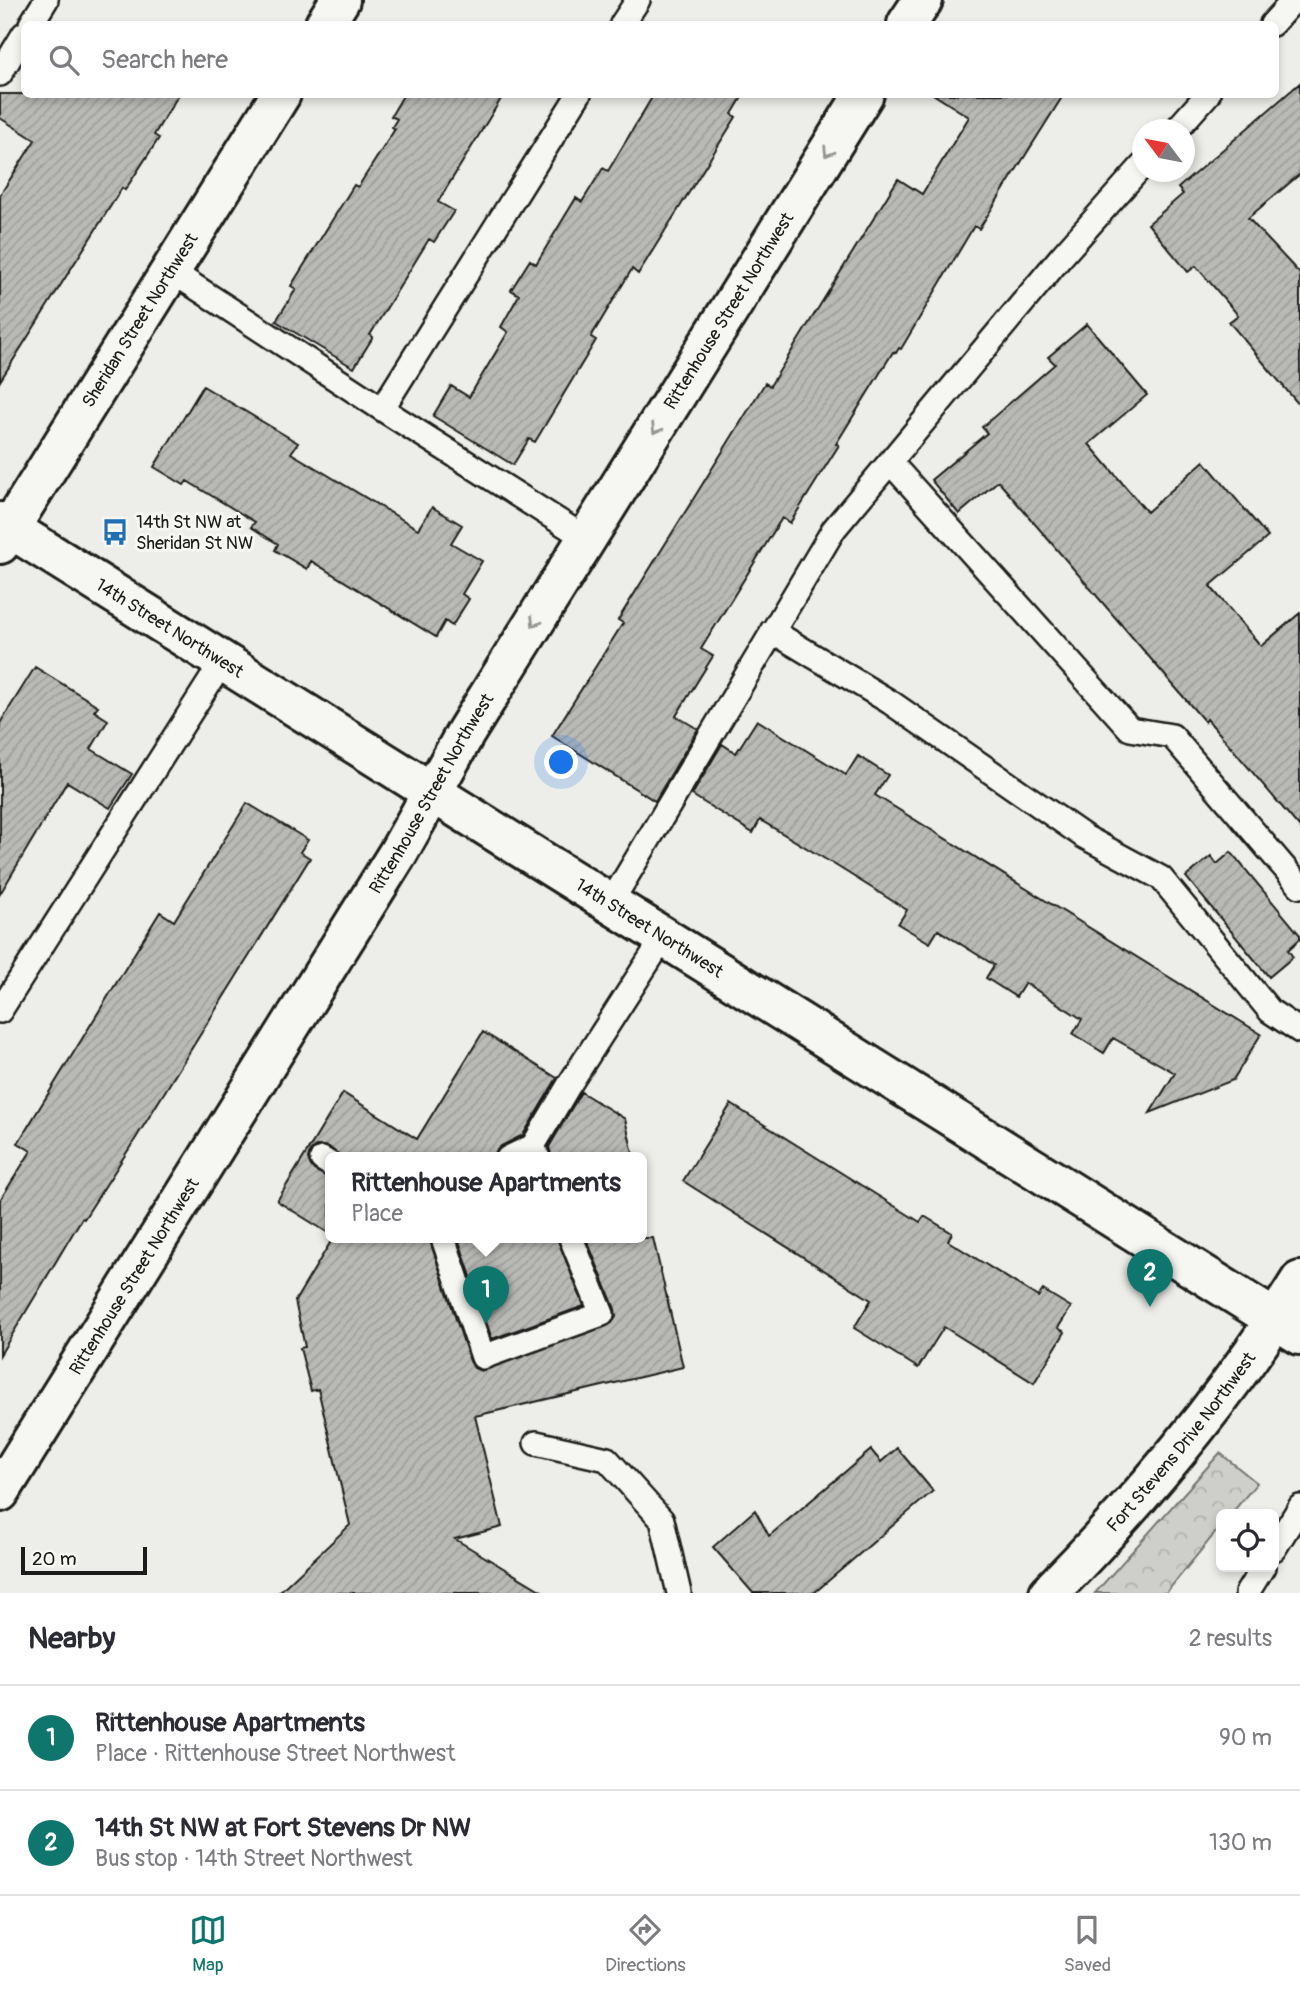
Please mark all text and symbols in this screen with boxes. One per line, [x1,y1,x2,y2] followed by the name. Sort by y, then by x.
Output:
[21,21,1279,98] search box
[45,41,83,79] icon: search
[101,44,228,76] text: Search here
[1132,119,1195,182] north arrow
[823,145,836,158] one-way arrow
[659,208,800,414] street label: Rittenhouse Street Northwest
[77,228,204,412] street label: Sheridan Street Northwest
[651,421,664,434] one-way arrow
[136,511,253,555] place label: 14th St NW at Sheridan St NW
[100,517,130,547] bus stop icon: 14th St NW at Sheridan St NW
[91,574,248,684] street label: 14th Street Northwest
[531,614,544,627] one-way arrow
[364,689,500,898] street label: Rittenhouse Street Northwest
[544,745,578,779] your location
[571,874,728,984] street label: 14th Street Northwest
[325,1152,647,1243] popup
[351,1167,621,1199] text: Rittenhouse Apartments
[65,1173,205,1380] street label: Rittenhouse Street Northwest
[351,1199,403,1228] text: Place
[1127,1249,1173,1307] pin: 2
[463,1266,509,1324] pin: 1
[1102,1347,1262,1537] street label: Fort Stevens Drive Northwest
[1216,1509,1279,1572] map controls
[1216,1509,1279,1572] button: locate
[21,1544,147,1576] scale bar
[32,1547,77,1571] text: 20 m
[28,1620,115,1657] text: Nearby
[1189,1624,1272,1653] text: 2 results
[95,1707,365,1739] text: Rittenhouse Apartments
[47,1723,56,1752] text: 1
[1219,1723,1272,1752] text: 90 m
[95,1739,455,1768] text: Place · Rittenhouse Street Northwest
[95,1812,471,1844] text: 14th St NW at Fort Stevens Dr NW
[45,1828,57,1857] text: 2
[1209,1828,1272,1857] text: 130 m
[95,1844,413,1873] text: Bus stop · 14th Street Northwest
[189,1911,227,1977] tab: Map
[605,1911,686,1977] tab: Directions
[1064,1911,1111,1977] tab: Saved

